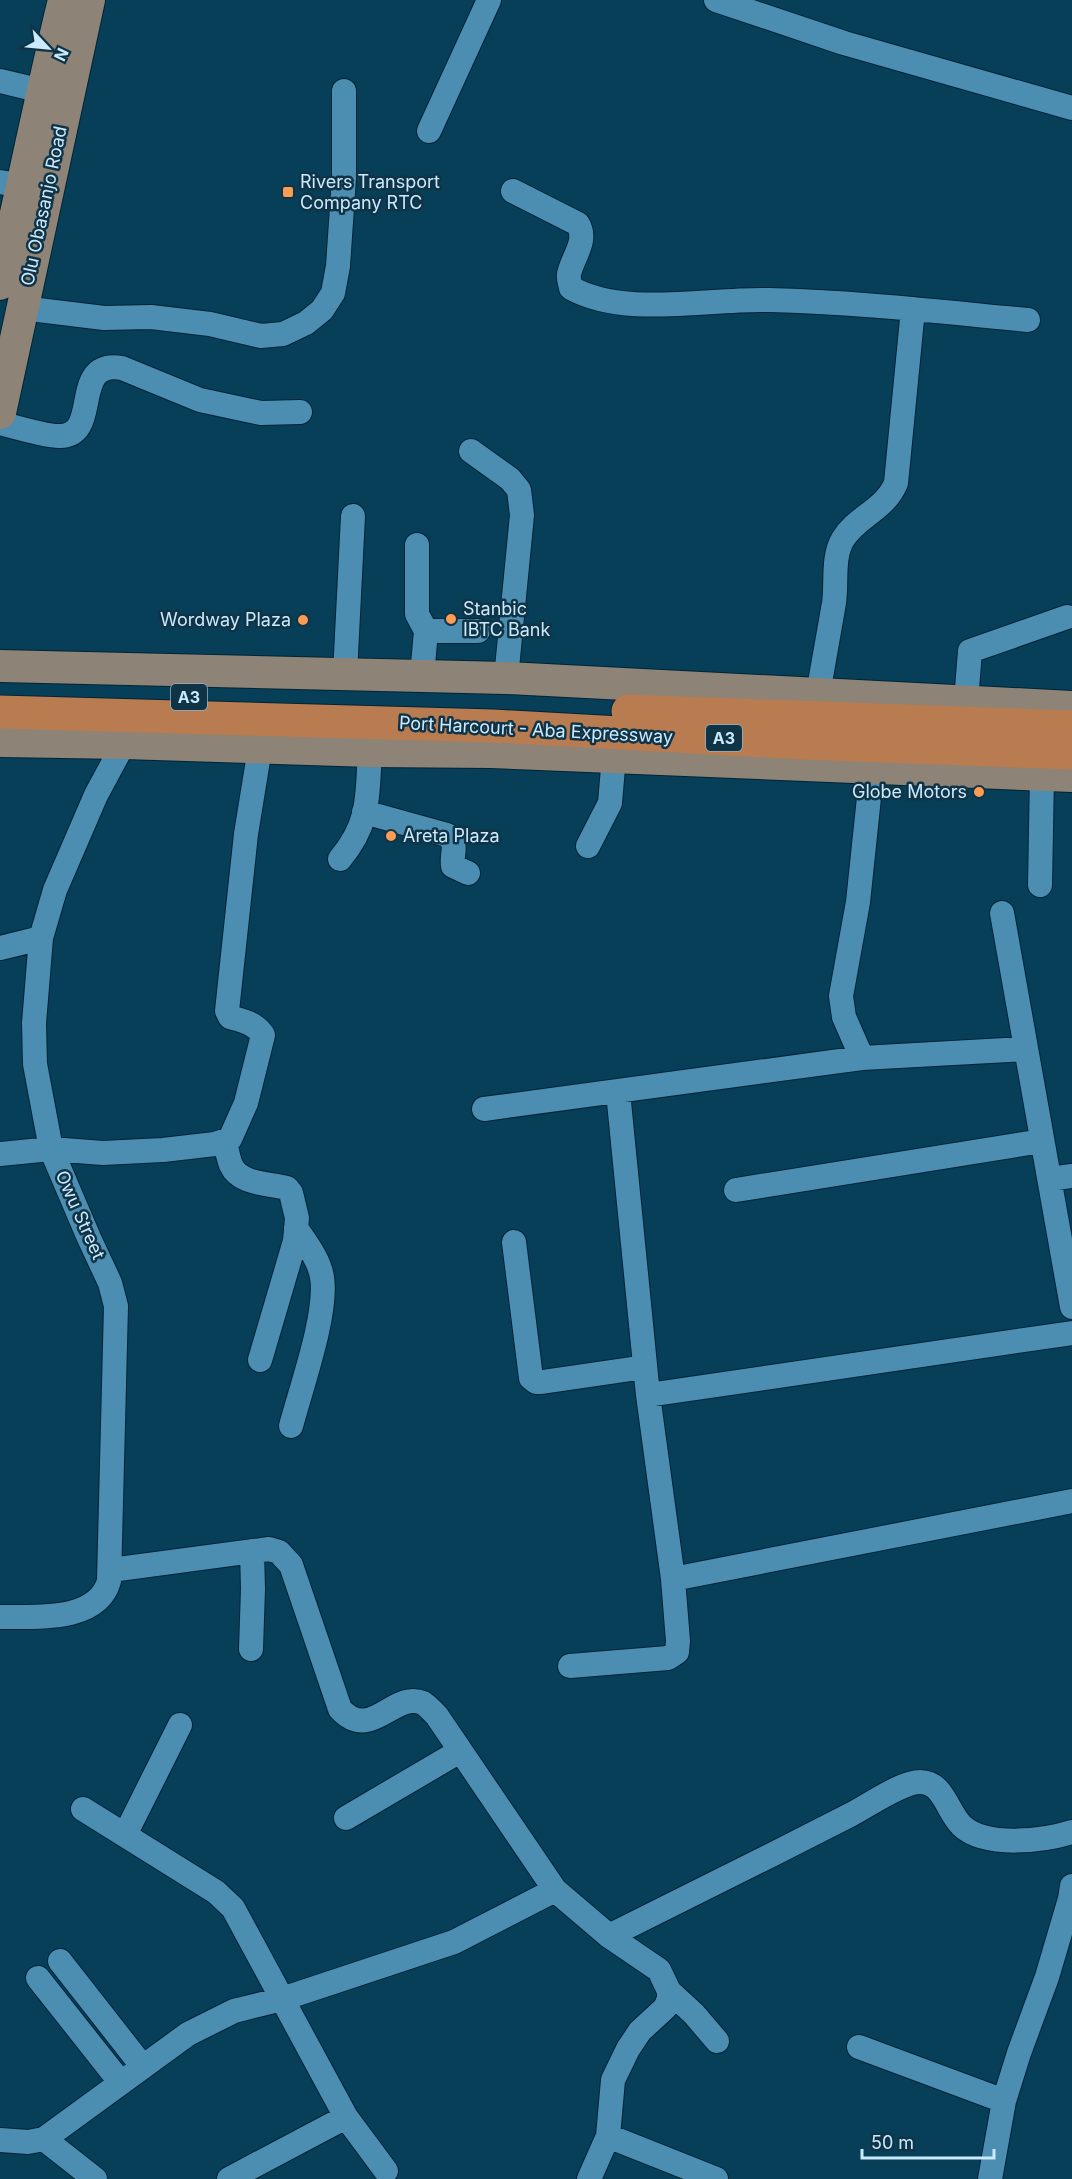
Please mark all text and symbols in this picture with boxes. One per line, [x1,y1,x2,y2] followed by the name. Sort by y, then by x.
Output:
[18,18,78,78] north arrow
[50,45,73,64] text: N
[16,124,71,288] street label: Olu Obasanjo Road
[300,171,440,213] place label: Rivers Transport Company RTC
[281,185,295,199] marker: Rivers Transport Company RTC
[463,598,550,640] place label: Stanbic IBTC Bank
[160,609,291,630] place label: Wordway Plaza
[444,612,458,626] marker: Stanbic IBTC Bank
[296,613,310,627] marker: Wordway Plaza
[171,684,207,710] road number: A3
[398,712,674,747] street label: Port Harcourt - Aba Expressway
[706,725,742,751] road number: A3
[852,781,967,802] place label: Globe Motors
[972,785,986,799] marker: Globe Motors
[403,825,500,846] place label: Areta Plaza
[384,829,398,843] marker: Areta Plaza
[52,1167,109,1263] street label: Owu Street
[862,2122,994,2160] scale bar
[871,2132,914,2153] text: 50 m

